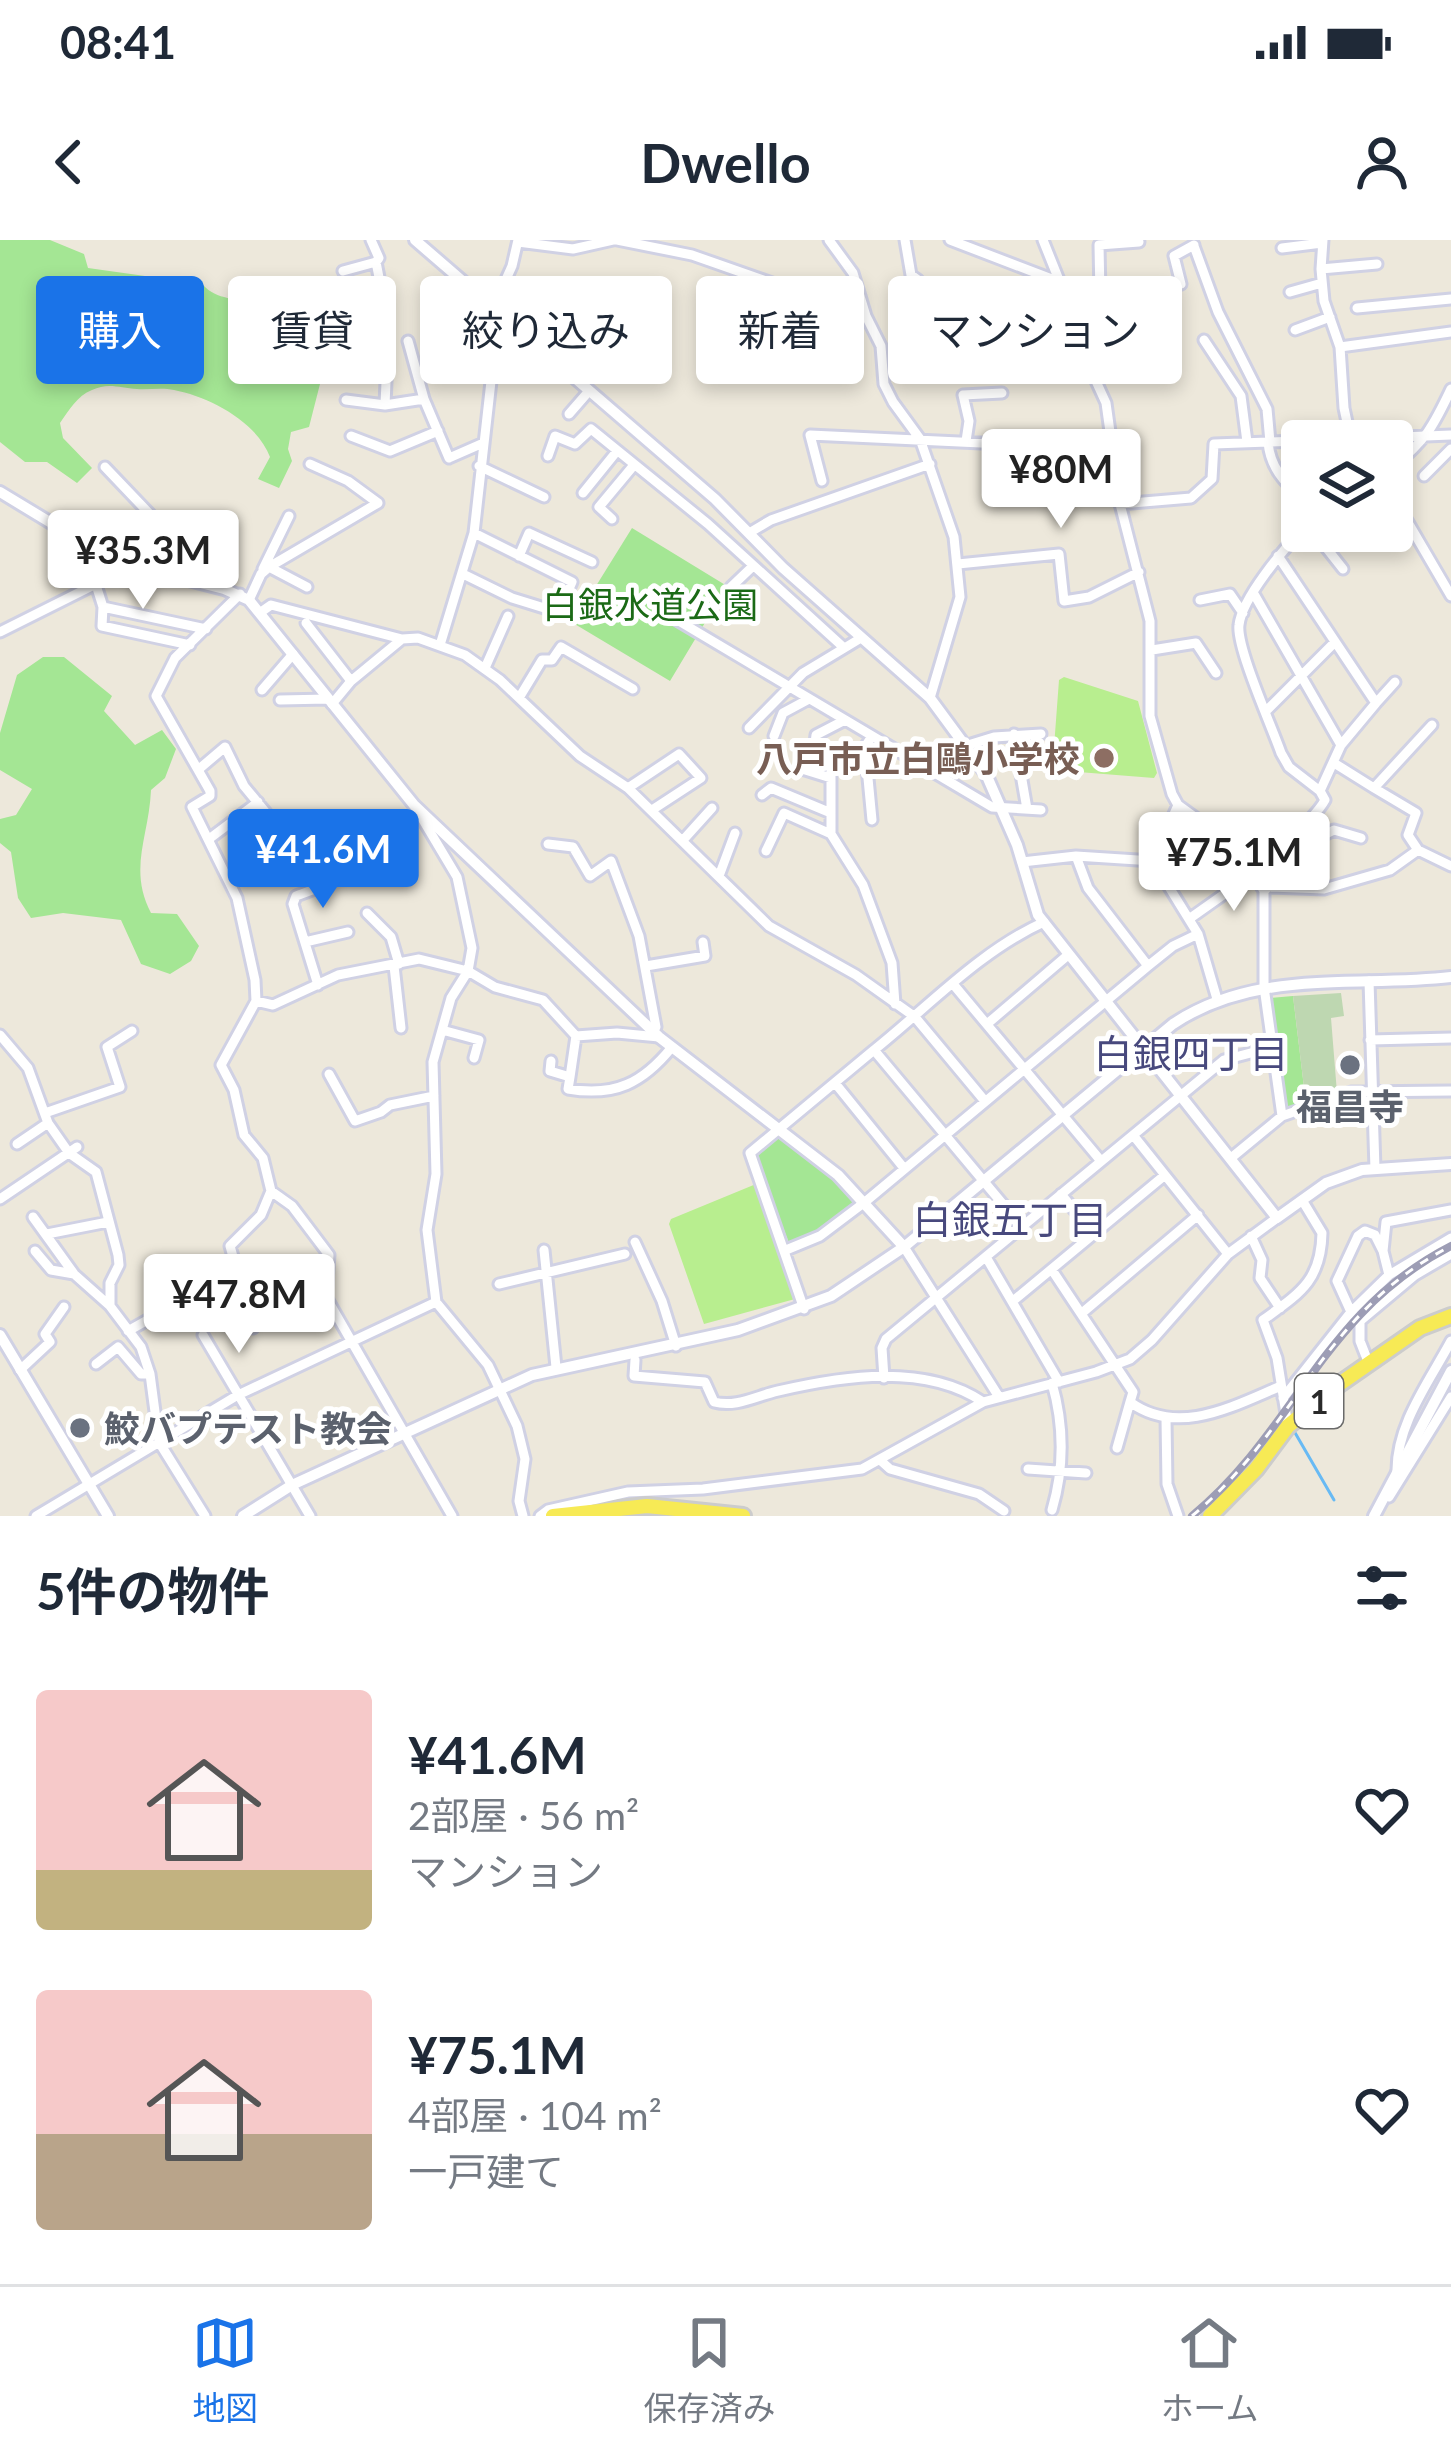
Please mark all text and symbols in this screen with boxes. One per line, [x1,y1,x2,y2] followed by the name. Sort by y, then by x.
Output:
[60,15,176,69] text: 08:41
[36,129,102,195] icon: back
[1349,129,1415,195] icon: person
[640,130,811,195] text: Dwello
[36,276,204,384] chip: 購入
[228,276,396,384] chip: 賃貸
[420,276,672,384] chip: 絞り込み
[696,276,864,384] chip: 新着
[888,276,1182,384] chip: マンション
[1281,420,1413,552] map controls
[1281,420,1413,552] button: layers
[990,429,1132,531] pin: ¥80M
[1009,445,1113,491] text: ¥80M
[45,510,241,612] pin: ¥35.3M
[75,526,211,572] text: ¥35.3M
[542,582,758,626] park label: 白銀水道公園
[756,736,1080,780] place label: 八戸市立白鷗小学校
[1091,745,1117,771] marker: 八戸市立白鷗小学校
[225,809,421,911] pin: ¥41.6M
[1136,812,1332,914] pin: ¥75.1M
[255,825,391,871] text: ¥41.6M
[1166,828,1302,874] text: ¥75.1M
[1093,1030,1289,1076] district label: 白銀四丁目
[1337,1052,1363,1078] marker: 福昌寺
[1296,1084,1404,1128] place label: 福昌寺
[912,1196,1108,1242] district label: 白銀五丁目
[141,1254,337,1356] pin: ¥47.8M
[171,1270,307,1316] text: ¥47.8M
[1295,1374,1343,1428] road number: 1
[104,1406,392,1450] place label: 鮫バプテスト教会
[67,1415,93,1441] marker: 鮫バプテスト教会
[1349,1555,1415,1621] icon: filters
[36,1560,270,1621] text: 5件の物件
[408,1724,587,1785] text: ¥41.6M
[132,1738,276,1882] icon: home
[1349,1777,1415,1843] icon: heart
[408,1792,639,1838] text: 2部屋 · 56 m²
[408,1848,603,1894] text: マンション
[408,2024,587,2085] text: ¥75.1M
[132,2038,276,2182] icon: home
[1349,2077,1415,2143] icon: heart
[408,2092,662,2138] text: 4部屋 · 104 m²
[408,2148,564,2194] text: 一戸建て
[192,2310,258,2430] tab: 地図
[643,2310,775,2430] tab: 保存済み
[1160,2310,1258,2430] tab: ホーム

